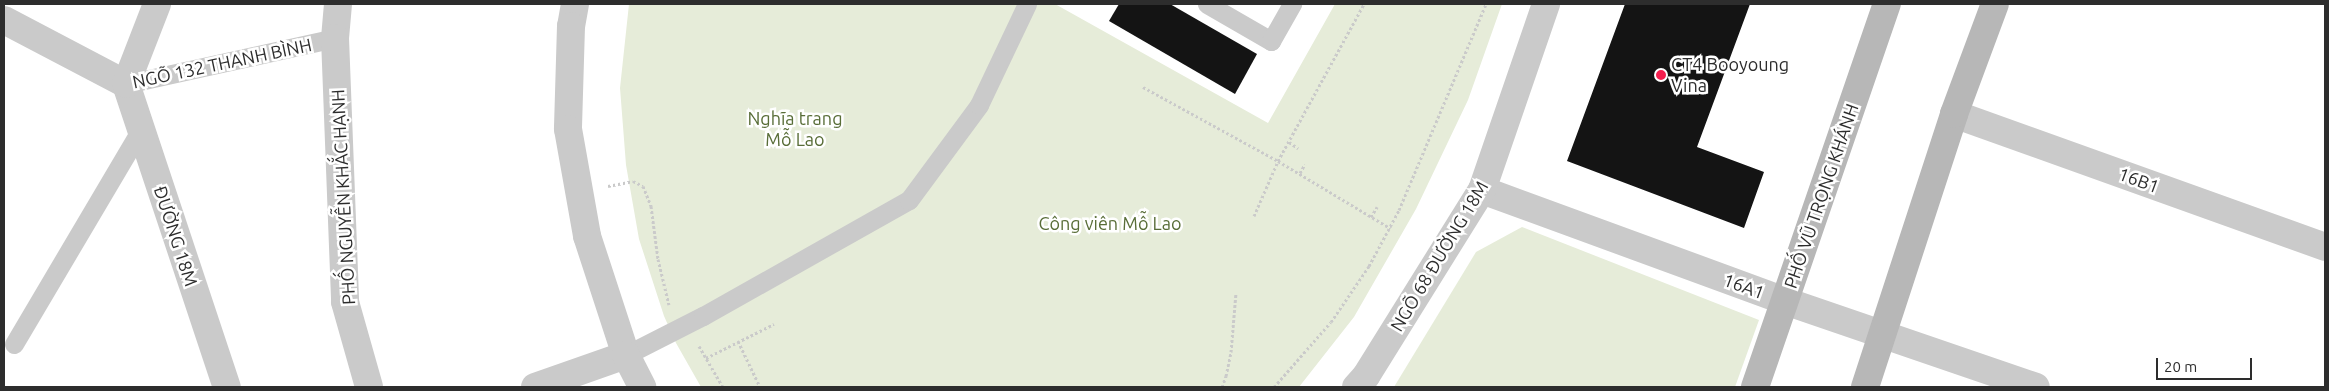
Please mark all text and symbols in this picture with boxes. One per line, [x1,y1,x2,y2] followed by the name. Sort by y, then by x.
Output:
[130,33,314,93] street label: NGÕ 132 THANH BÌNH
[1671,54,1789,96] place label: CT4 Booyoung Vina
[1655,69,1667,81] marker: CT4 Booyoung Vina
[327,89,359,305] street label: PHỐ NGUYỄN KHẮC HẠNH
[1779,101,1863,291] street label: PHỐ VŨ TRỌNG KHÁNH
[748,108,842,150] park label: Nghĩa trang Mỗ Lao
[2116,163,2162,197] street label: 16B1
[1386,177,1492,335] street label: NGÕ 68 ĐƯỜNG 18M
[150,183,202,289] street label: ĐƯỜNG 18M
[1038,212,1182,234] park label: Công viên Mỗ Lao
[1720,269,1768,303] street label: 16A1
[2159,348,2255,380] scale bar
[2164,358,2197,375] text: 20 m

